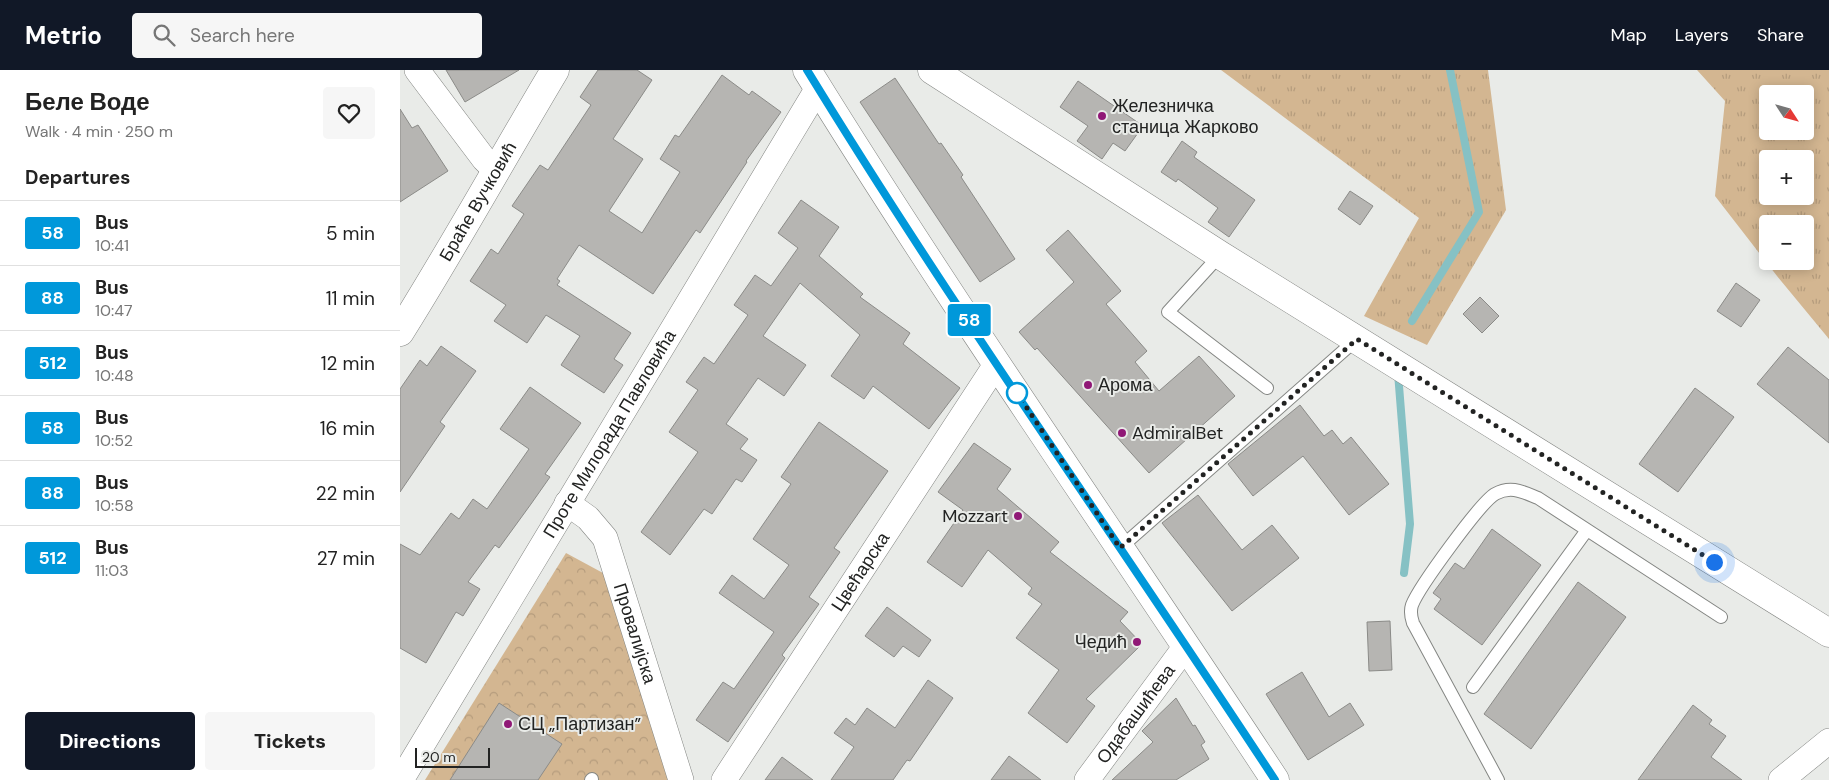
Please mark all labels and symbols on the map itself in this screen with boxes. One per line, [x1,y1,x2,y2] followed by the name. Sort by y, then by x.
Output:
[1759,85,1814,140] north arrow
[1112,94,1258,139] place label: Железничка станица Жарково
[1096,110,1108,122] marker: Железничка станица Жарково
[434,137,522,266] street label: Браће Вучковић
[946,304,992,336] line badge: 58
[538,325,682,543] street label: Проте Милорада Павловића
[1098,373,1153,397] place label: Арома
[1082,379,1094,391] marker: Арома
[1006,382,1028,404] unlabelled marker
[1132,421,1223,445] place label: AdmiralBet
[1116,427,1128,439] marker: AdmiralBet
[942,504,1008,528] place label: Mozzart
[1012,510,1024,522] marker: Mozzart
[826,527,896,616] street label: Цвећарска
[1702,550,1727,575] your location
[608,580,662,688] street label: Провалијска
[1075,630,1127,654] place label: Чедић
[1131,636,1143,648] marker: Чедић
[1091,659,1181,769] street label: Одабашићева
[518,712,641,736] place label: СЦ „Партизан”
[502,718,514,730] marker: СЦ „Партизан”
[415,745,490,768] scale bar

